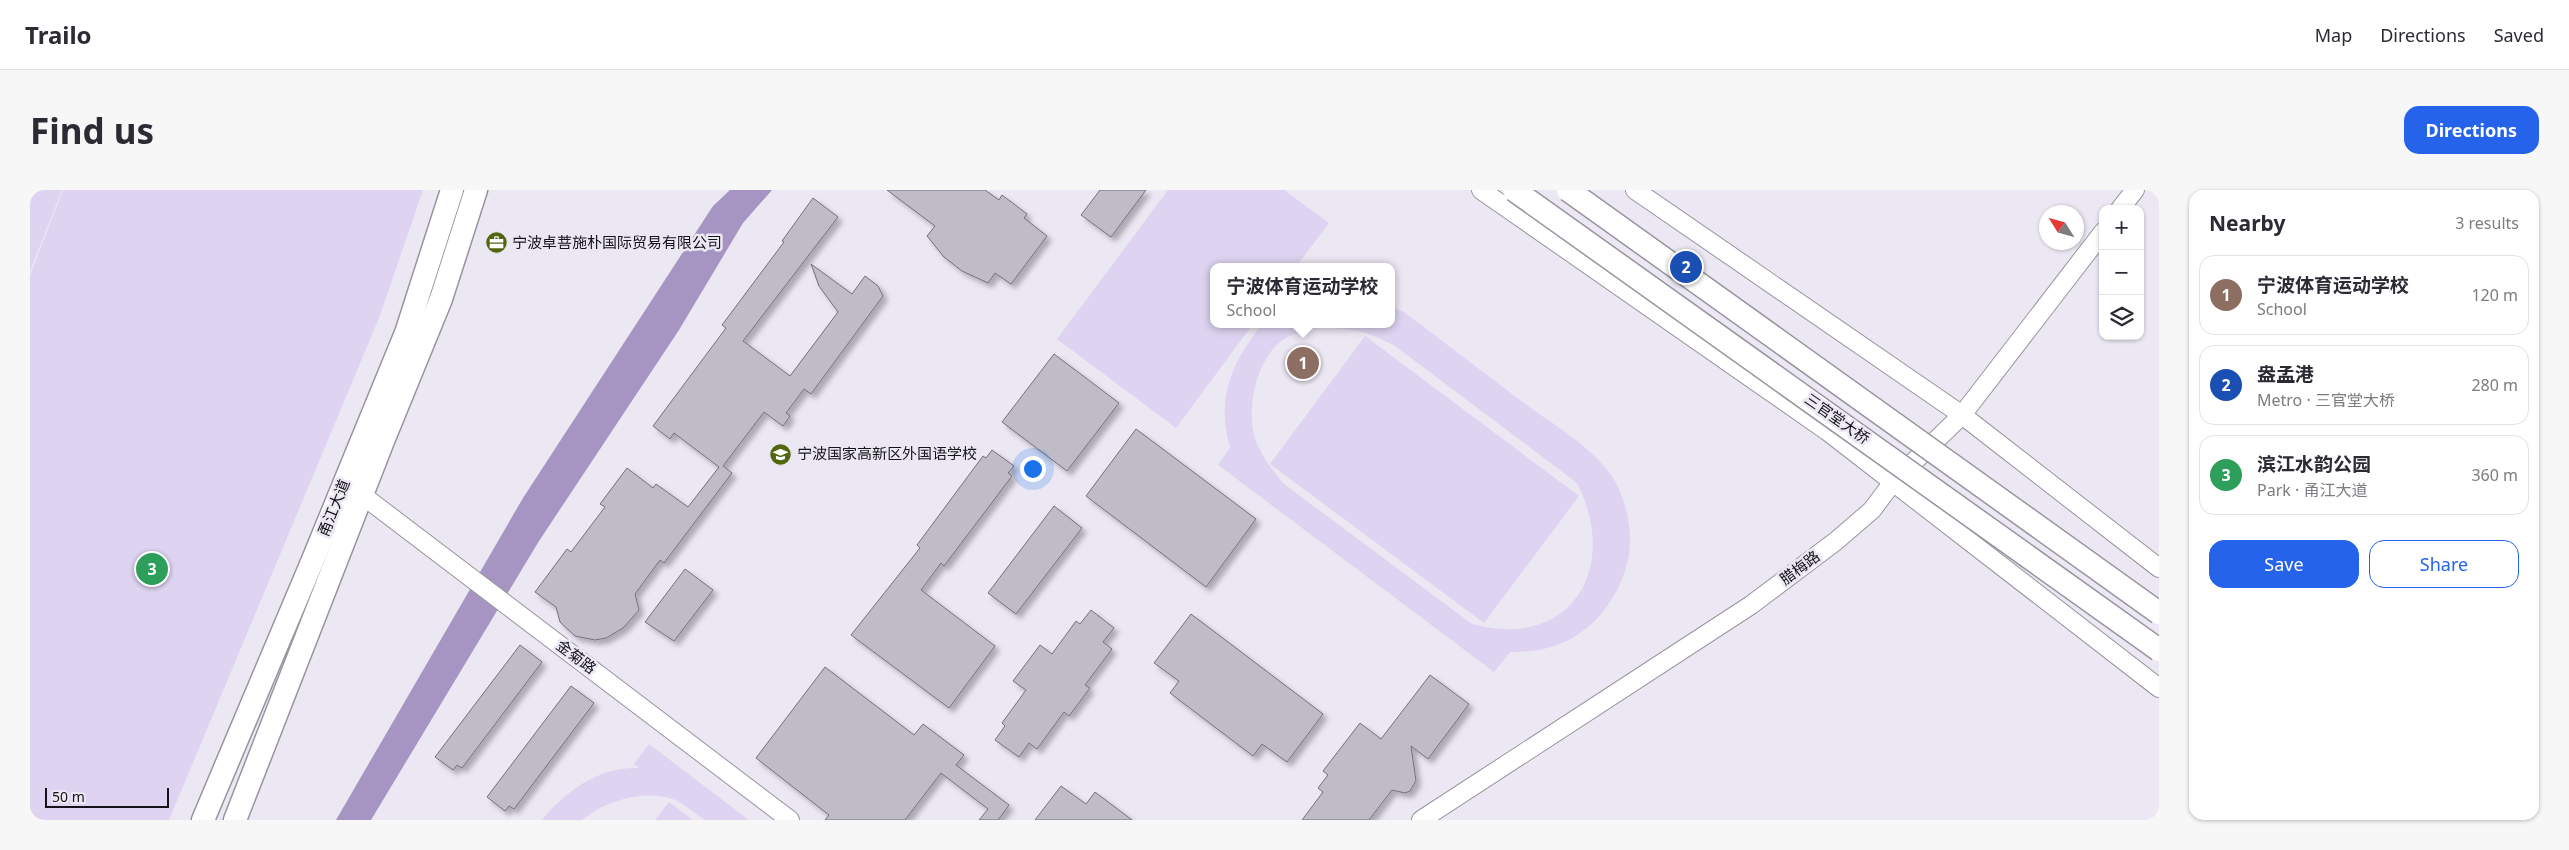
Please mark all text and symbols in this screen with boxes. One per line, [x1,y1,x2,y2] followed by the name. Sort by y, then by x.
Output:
[25,18,92,51] text: Trailo
[2315,23,2352,47] text: Map
[2380,23,2466,47] text: Directions
[2494,23,2544,47] text: Saved
[2404,106,2539,154] button: Directions
[30,107,154,154] text: Find us
[2039,205,2084,250] north arrow
[2099,205,2144,340] map controls
[2099,205,2144,250] button: +
[2209,209,2285,237] text: Nearby
[2455,212,2519,234] text: 3 results
[484,231,508,255] office icon: 宁波卓菩施朴国际贸易有限公司
[512,232,722,252] place label: 宁波卓菩施朴国际贸易有限公司
[1670,248,1702,286] pin: 2
[2099,250,2144,295] button: −
[1210,263,1395,328] popup
[2257,272,2409,298] text: 宁波体育运动学校
[1226,273,1379,299] text: 宁波体育运动学校
[2221,284,2231,306] text: 1
[2471,284,2518,306] text: 120 m
[2099,295,2144,340] button: layers
[2257,298,2307,320] text: School
[1226,299,1276,321] text: School
[1287,344,1319,382] pin: 1
[2257,361,2314,387] text: 盎孟港
[2221,374,2231,396] text: 2
[2471,374,2518,396] text: 280 m
[1801,388,1874,448] street label: 三官堂大桥
[2257,389,2395,411] text: Metro · 三官堂大桥
[769,442,793,466] school or university icon: 宁波国家高新区外国语学校
[797,443,977,463] place label: 宁波国家高新区外国语学校
[2257,451,2371,477] text: 滨江水韵公园
[1020,456,1046,482] your location
[2221,464,2231,486] text: 3
[2471,464,2518,486] text: 360 m
[313,476,354,539] street label: 甬江大道
[2257,479,2367,501] text: Park · 甬江大道
[2209,540,2359,588] button: Save
[2369,540,2519,588] button: Share
[1775,546,1823,589] street label: 腊梅路
[136,550,168,588] pin: 3
[553,635,601,678] street label: 金菊路
[45,785,169,808] scale bar
[52,787,85,806] text: 50 m

